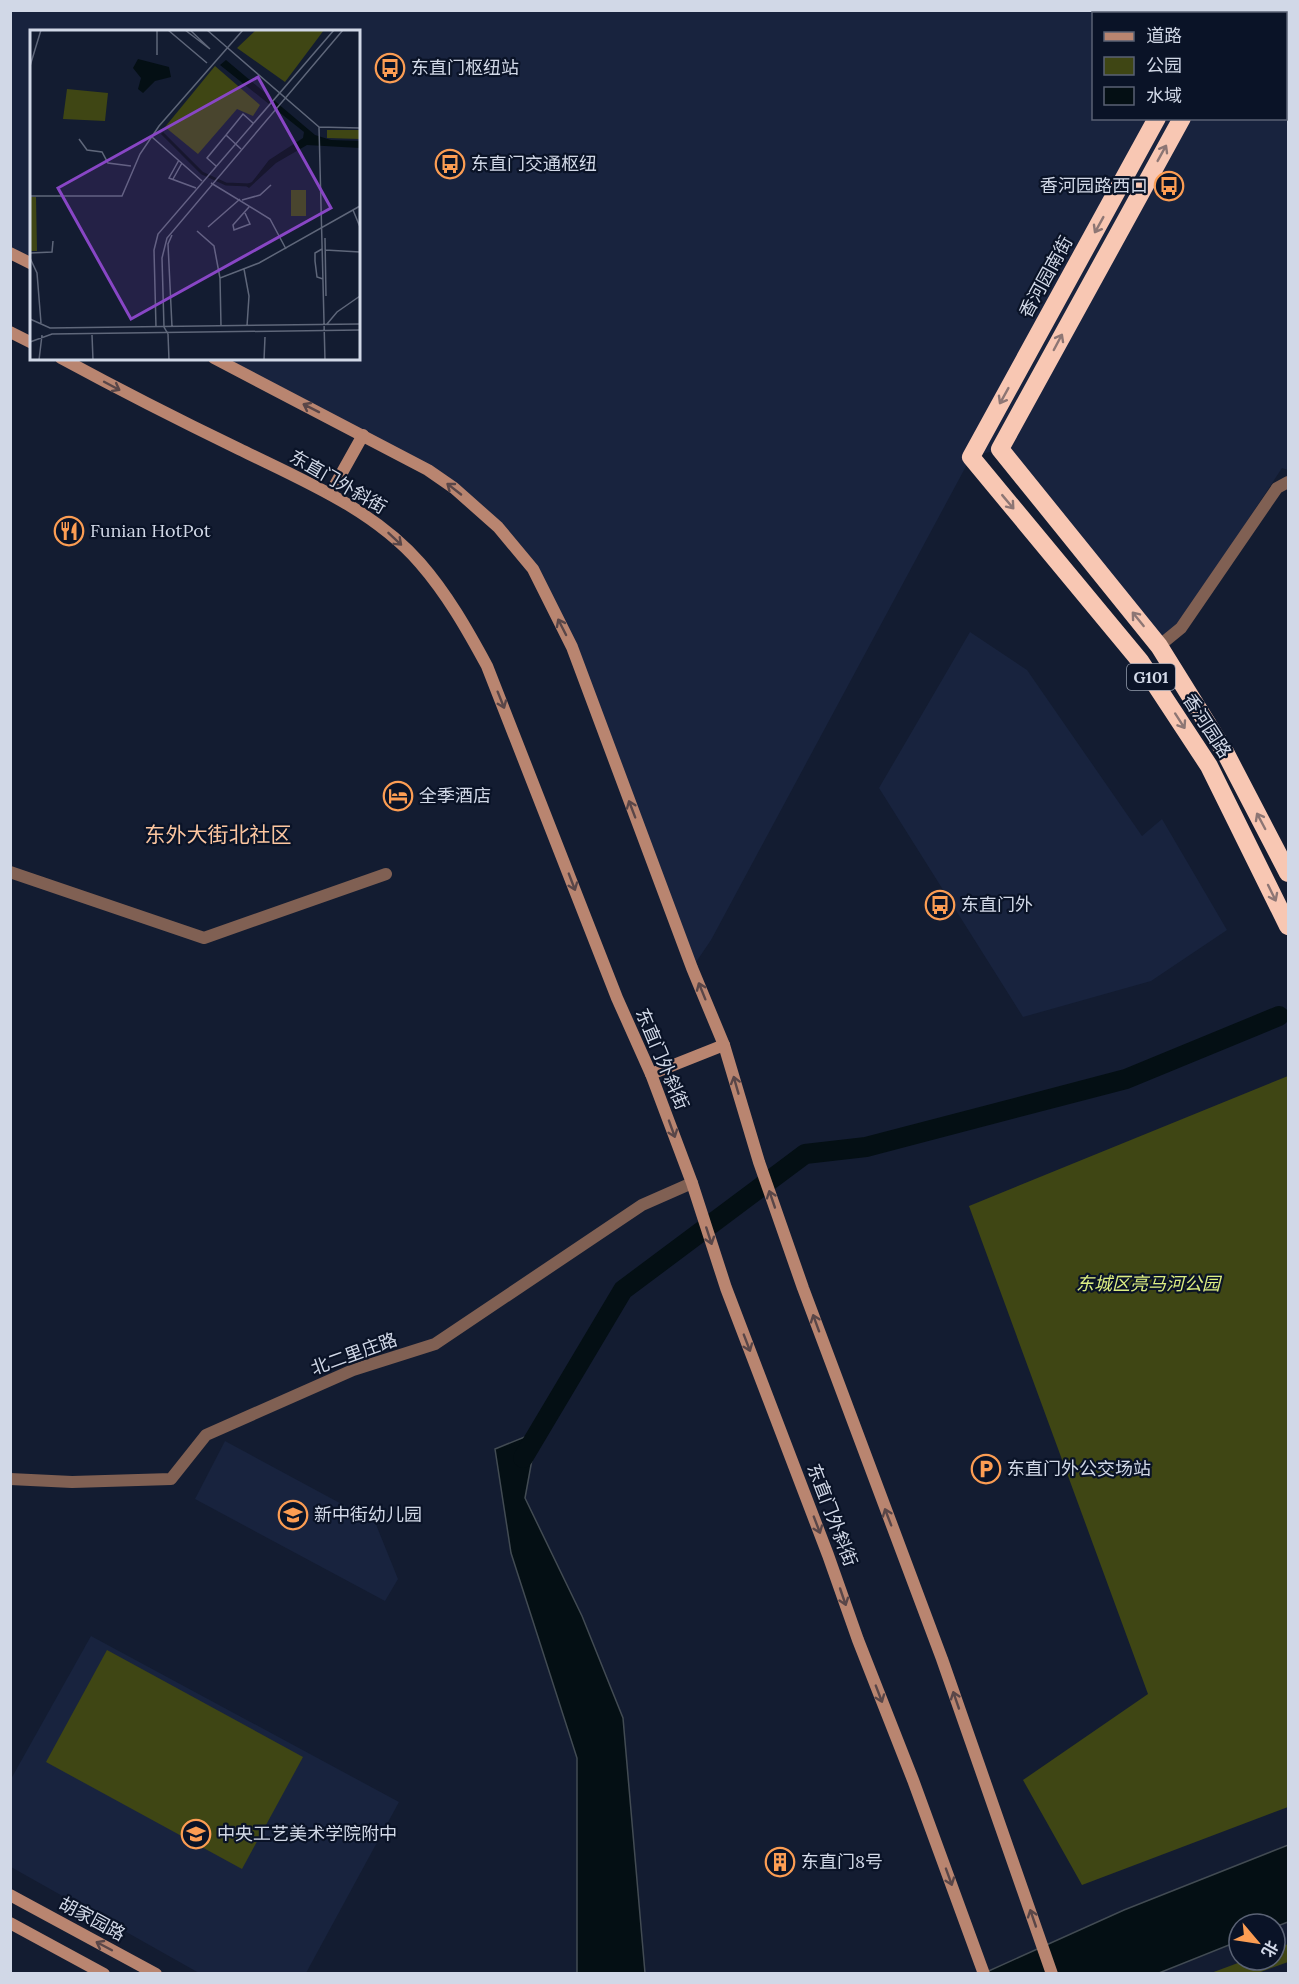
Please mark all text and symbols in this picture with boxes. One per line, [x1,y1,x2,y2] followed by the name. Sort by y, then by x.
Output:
[1092,12,1287,120] legend
[1146,24,1182,47] text: 道路
[30,30,360,360] inset map
[374,52,406,84] bus stop icon: 东直门枢纽站
[1146,54,1182,77] text: 公园
[411,56,519,79] place label: 东直门枢纽站
[1146,84,1182,107] text: 水域
[1157,144,1169,161] one-way arrow
[434,148,466,180] bus stop icon: 东直门交通枢纽
[471,152,597,175] place label: 东直门交通枢纽
[1153,170,1185,202] bus stop icon: 香河园路西口
[1040,174,1148,197] place label: 香河园路西口
[1092,216,1104,233] one-way arrow
[1014,232,1077,322] street label: 香河园南街
[1053,333,1064,351] one-way arrow
[103,381,121,392] one-way arrow
[998,386,1009,404] one-way arrow
[303,402,321,413] one-way arrow
[286,445,391,519] street label: 东直门外斜街
[446,482,462,495] one-way arrow
[1001,494,1015,509] one-way arrow
[53,515,85,547] restaurant icon: Funian HotPot
[90,519,211,542] place label: Funian HotPot
[387,532,402,546] one-way arrow
[1132,612,1145,628] one-way arrow
[556,618,568,636] one-way arrow
[1127,664,1175,690] road number: G101
[1178,689,1237,762] street label: 香河园路
[496,691,507,709] one-way arrow
[1174,712,1186,729] one-way arrow
[382,780,414,812] hotel icon: 全季酒店
[419,784,491,807] place label: 全季酒店
[626,800,637,819] one-way arrow
[1255,813,1266,831] one-way arrow
[145,821,292,848] district label: 东外大街北社区
[567,872,578,891] one-way arrow
[1267,883,1278,901] one-way arrow
[924,889,956,921] bus stop icon: 东直门外
[961,893,1033,916] place label: 东直门外
[696,983,707,1001] one-way arrow
[631,1005,694,1113] street label: 东直门外斜街
[729,1076,741,1095] one-way arrow
[667,1119,678,1137] one-way arrow
[766,1190,777,1209] one-way arrow
[704,1226,715,1245] one-way arrow
[1076,1272,1223,1295] park label: 东城区亮马河公园
[809,1314,820,1333] one-way arrow
[308,1327,400,1380] street label: 北二里庄路
[742,1333,753,1352] one-way arrow
[970,1453,1002,1485] parking icon: 东直门外公交场站
[1007,1457,1151,1480] place label: 东直门外公交场站
[802,1460,863,1569] street label: 东直门外斜街
[277,1499,309,1531] school or university icon: 新中街幼儿园
[314,1503,422,1526] place label: 新中街幼儿园
[882,1508,893,1527] one-way arrow
[812,1515,823,1534] one-way arrow
[838,1587,849,1606] one-way arrow
[874,1685,885,1703] one-way arrow
[950,1691,961,1709] one-way arrow
[180,1818,212,1850] school or university icon: 中央工艺美术学院附中
[217,1822,397,1845] place label: 中央工艺美术学院附中
[764,1846,796,1878] building icon: 东直门8号
[801,1850,883,1873] place label: 东直门8号
[944,1867,955,1885] one-way arrow
[55,1892,129,1946] street label: 胡家园路
[1027,1909,1038,1928] one-way arrow
[1227,1912,1287,1972] north arrow
[1257,1937,1283,1961] text: 北
[96,1940,114,1951] one-way arrow

